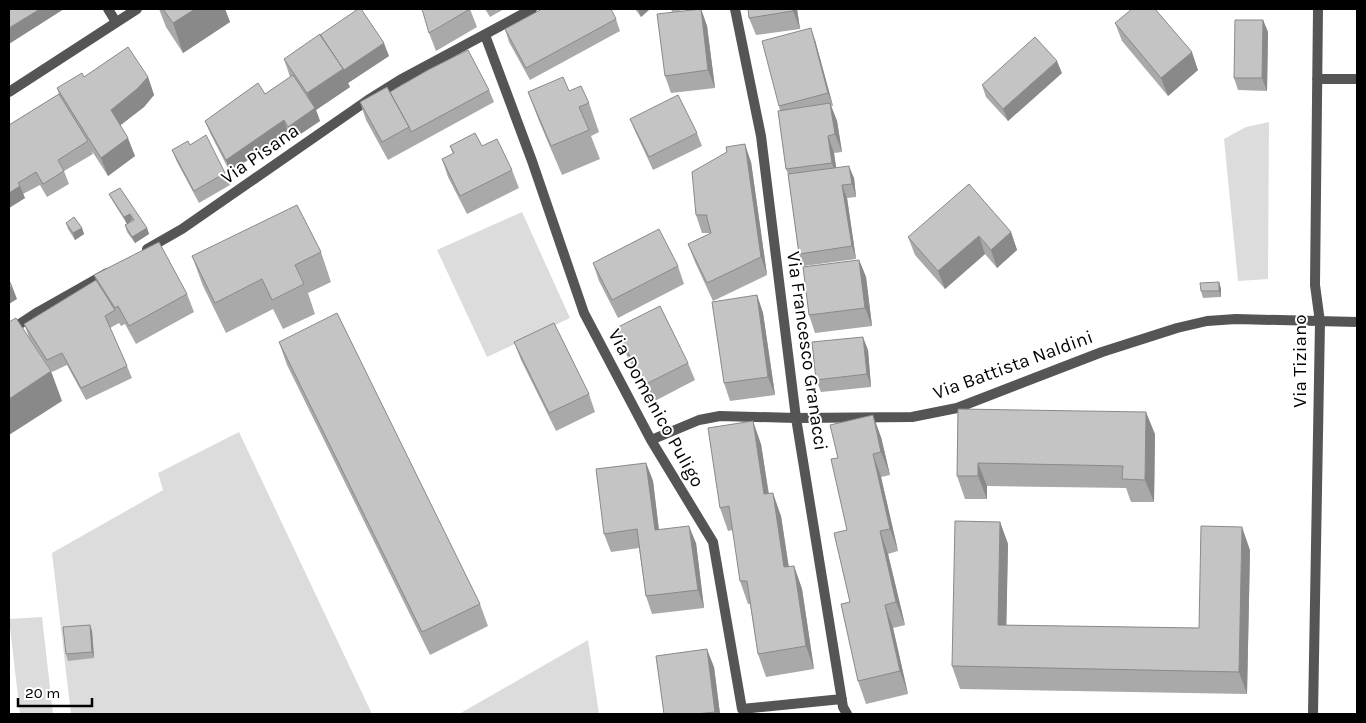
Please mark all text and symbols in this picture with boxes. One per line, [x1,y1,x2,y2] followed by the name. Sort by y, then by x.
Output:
[217,119,303,189] street label: Via Pisana
[782,250,832,452] street label: Via Francesco Granacci
[1289,314,1311,408] street label: Via Tiziano
[603,325,709,491] street label: Via Domenico Puligo
[930,326,1096,404] street label: Via Battista Naldini
[18,676,91,708] scale bar
[25,684,60,702] text: 20 m

